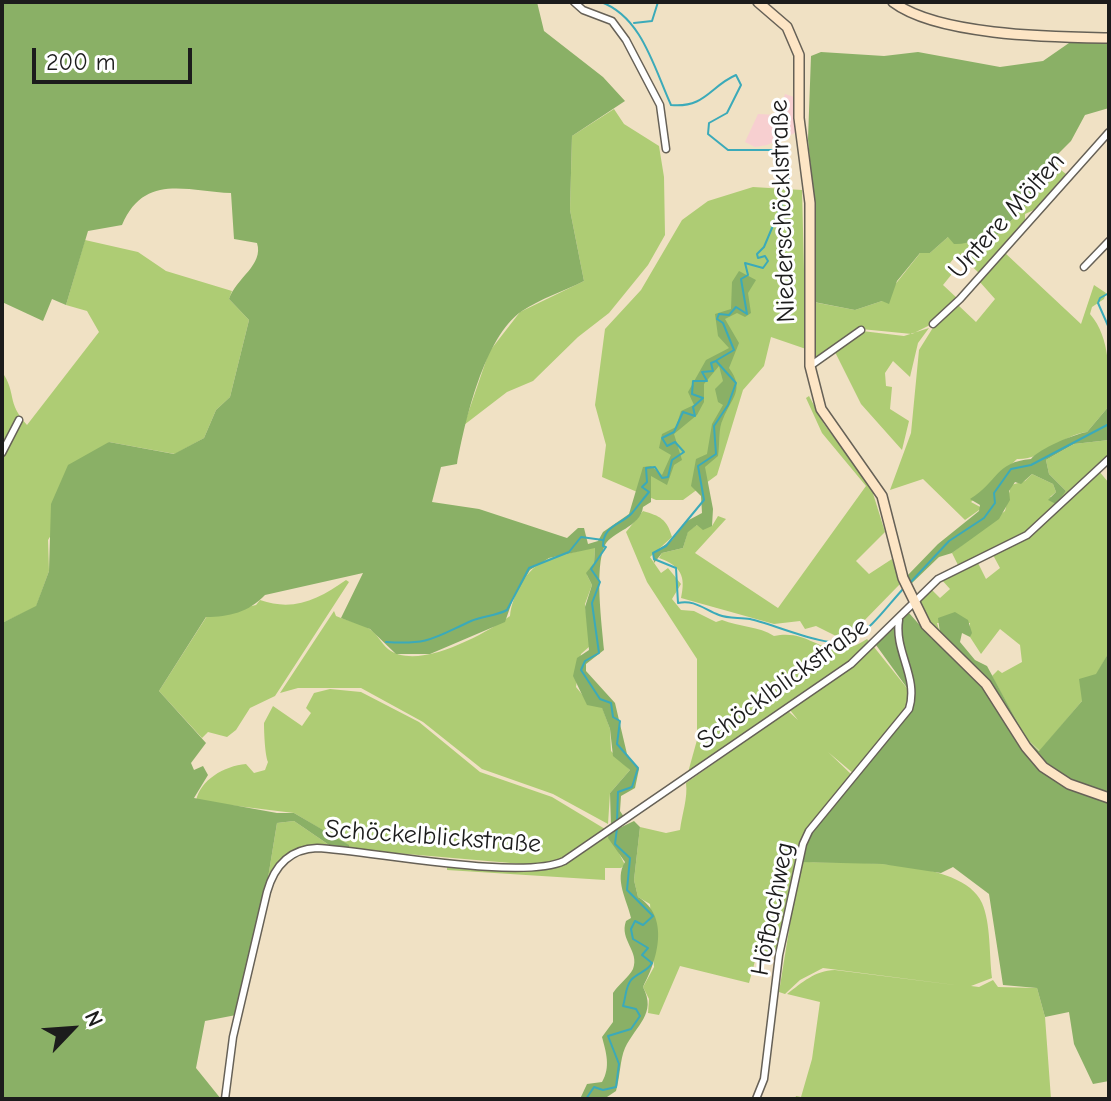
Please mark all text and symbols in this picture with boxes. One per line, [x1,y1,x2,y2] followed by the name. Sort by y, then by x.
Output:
[36,32,196,82] scale bar
[46,48,116,76] text: 200 m
[764,99,802,323] street label: Niederschöcklstraße
[942,147,1072,285] street label: Untere Mölten
[691,611,875,757] street label: Schöcklblickstraße
[324,814,542,860] street label: Schöckelblickstraße
[745,840,801,978] street label: Höfbachweg
[32,989,112,1069] north arrow
[79,1007,109,1031] text: N

